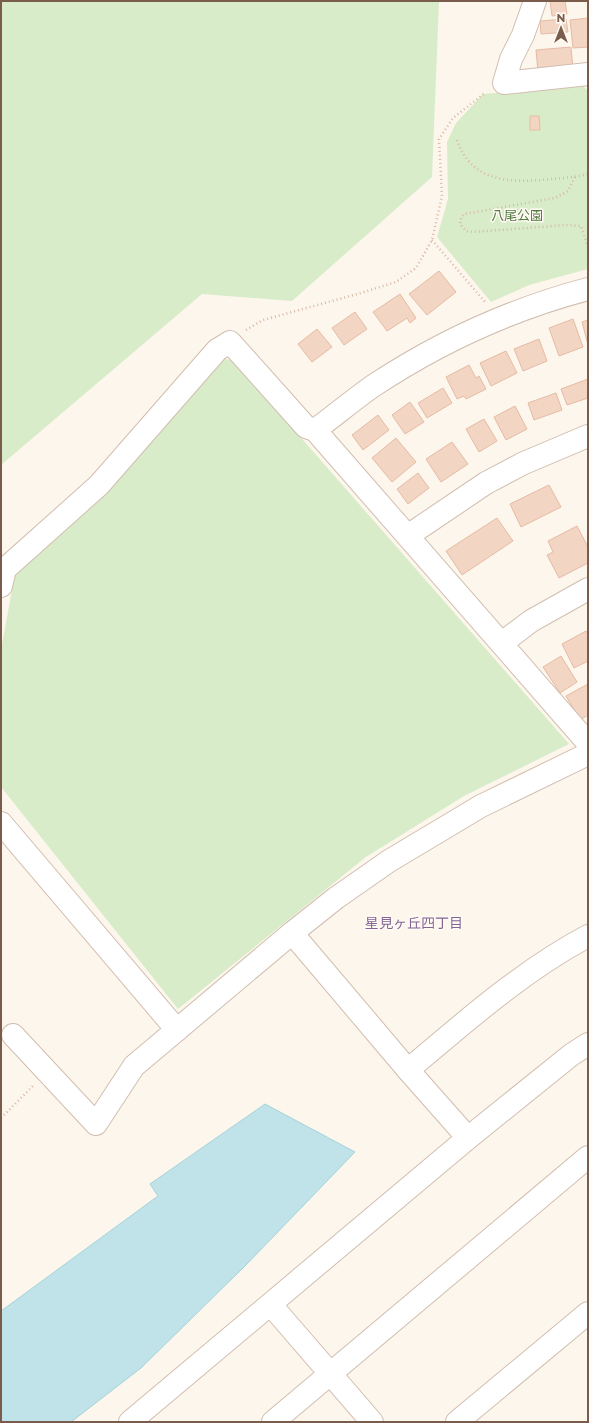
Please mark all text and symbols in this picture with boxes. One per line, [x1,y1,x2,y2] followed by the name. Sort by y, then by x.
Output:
[541,8,581,48] north arrow
[557,11,565,25] text: N
[491,207,543,223] park label: 八尾公園
[365,914,463,932] district label: 星見ヶ丘四丁目

